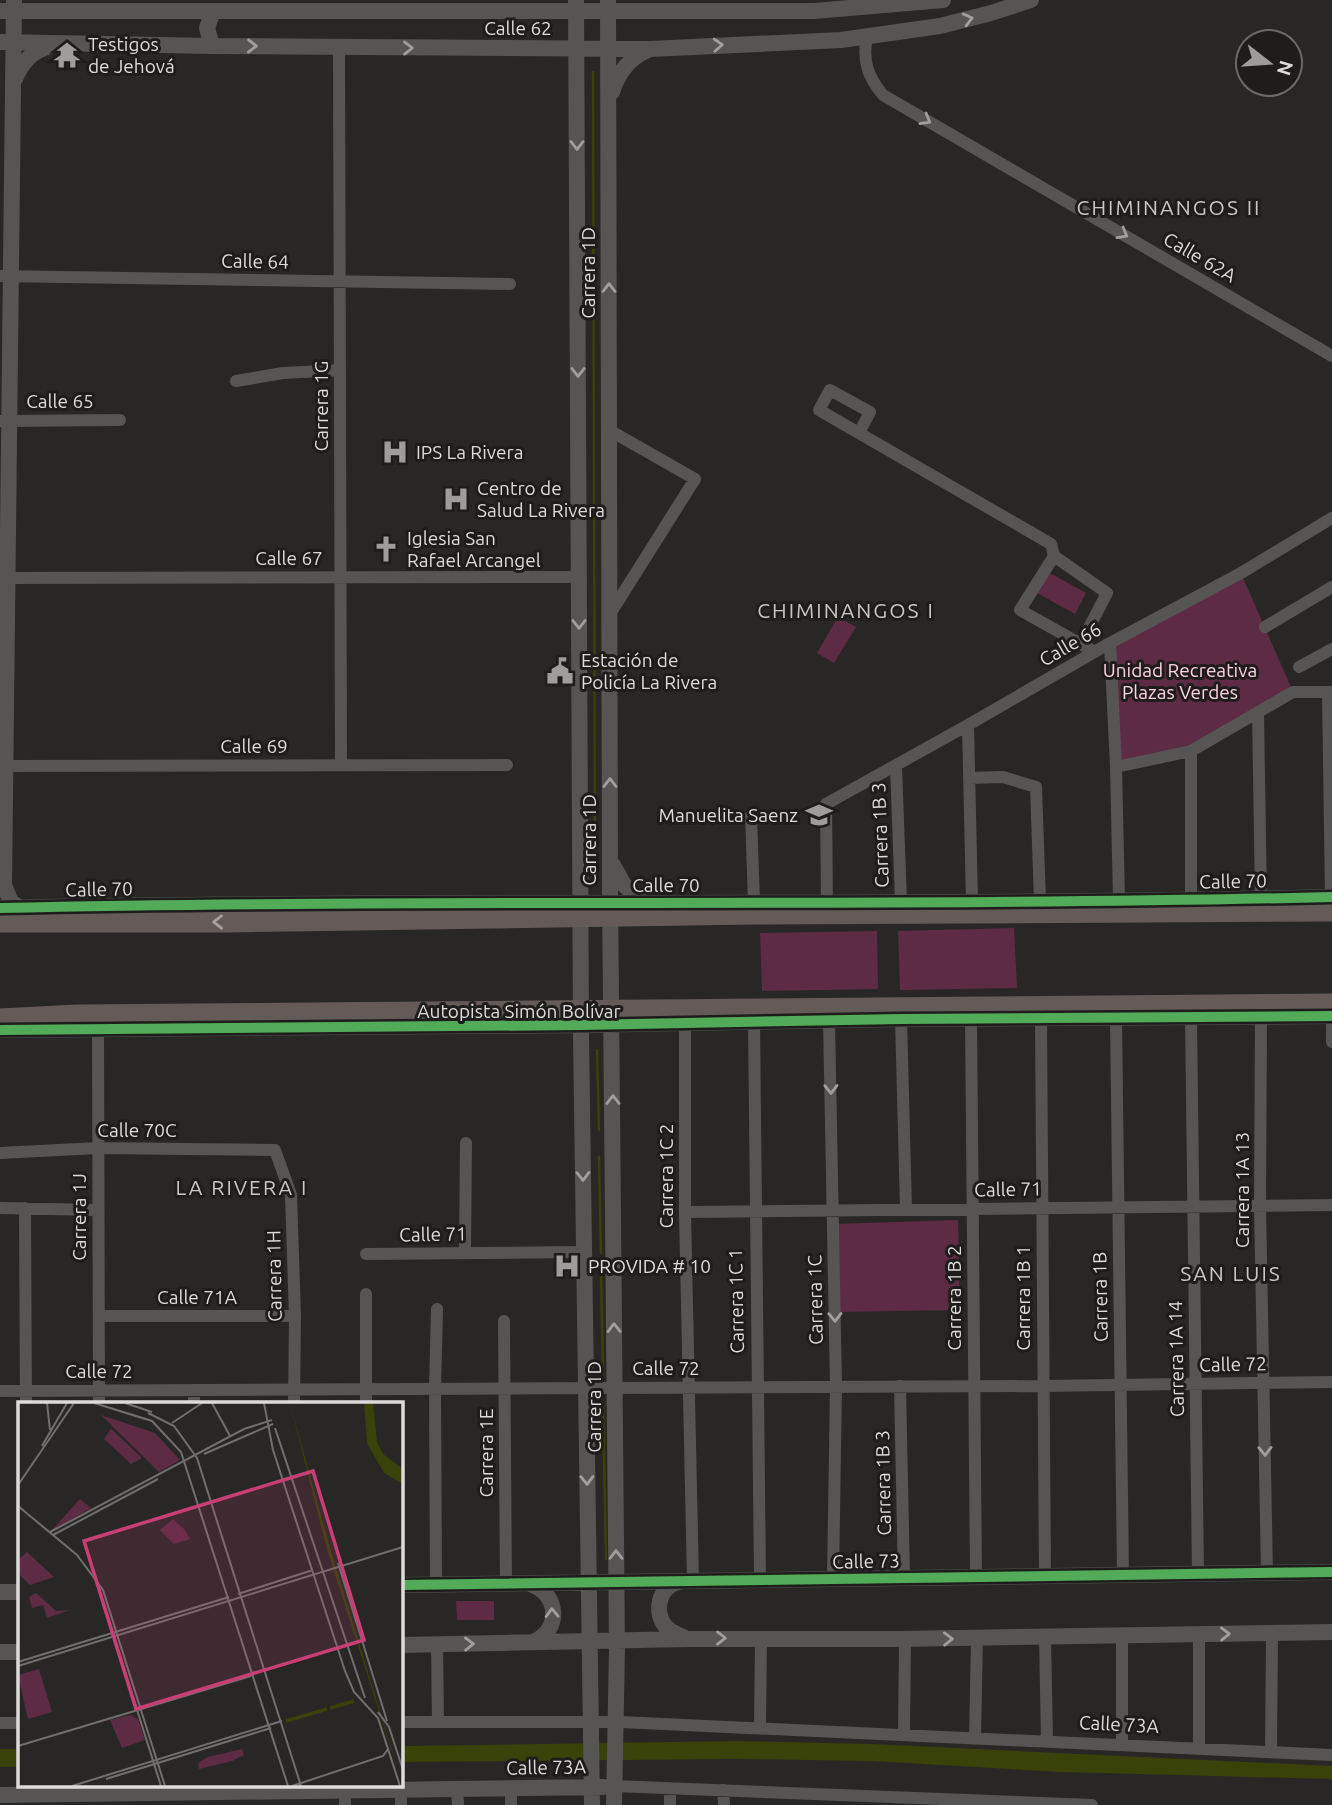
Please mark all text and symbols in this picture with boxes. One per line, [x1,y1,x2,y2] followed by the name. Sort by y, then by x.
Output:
[962,13,974,27] one-way arrow
[484,17,552,39] street label: Calle 62
[1234,28,1304,98] north arrow
[88,33,175,77] place label: Testigos de Jehová
[248,38,258,54] one-way arrow
[713,38,724,53] one-way arrow
[52,40,82,70] temple icon: Testigos de Jehová
[403,40,413,56] one-way arrow
[1273,58,1298,78] text: N
[919,112,931,125] one-way arrow
[569,140,585,151] one-way arrow
[1077,195,1261,219] district label: CHIMINANGOS II
[1115,226,1128,239] one-way arrow
[577,227,599,319] street label: Carrera 1D
[1160,227,1241,287] street label: Calle 62A
[221,249,289,273] street label: Calle 64
[601,282,617,293] one-way arrow
[310,361,332,451] street label: Carrera 1G
[570,368,586,378] one-way arrow
[26,390,94,412] street label: Calle 65
[380,437,410,467] hospital icon: IPS La Rivera
[416,441,523,463] place label: IPS La Rivera
[477,477,605,521] place label: Centro de Salud La Rivera
[441,484,471,514] hospital icon: Centro de Salud La Rivera
[407,527,541,571] place label: Iglesia San Rafael Arcangel
[371,534,401,564] church icon: Iglesia San Rafael Arcangel
[255,547,323,569] street label: Calle 67
[757,598,935,622] district label: CHIMINANGOS I
[1035,618,1105,670] street label: Calle 66
[571,620,587,630] one-way arrow
[581,649,717,693] place label: Estación de Policía La Rivera
[545,656,575,686] public building icon: Estación de Policía La Rivera
[1103,659,1257,703] park label: Unidad Recreativa Plazas Verdes
[220,735,288,757] street label: Calle 69
[602,777,618,788] one-way arrow
[867,782,893,888] street label: Carrera 1B 3
[578,794,600,886] street label: Carrera 1D
[804,800,834,830] school or university icon: Manuelita Saenz
[659,804,798,826] place label: Manuelita Saenz
[1199,869,1267,893] street label: Calle 70
[632,874,700,896] street label: Calle 70
[65,877,133,901] street label: Calle 70
[213,914,224,929] one-way arrow
[417,1000,621,1022] street label: Autopista Simón Bolívar
[823,1084,838,1095] one-way arrow
[605,1095,620,1106] one-way arrow
[97,1119,177,1141] street label: Calle 70C
[655,1123,677,1229] street label: Carrera 1C 2
[1231,1132,1253,1248] street label: Carrera 1A 13
[575,1172,591,1182] one-way arrow
[68,1173,90,1261] street label: Carrera 1J
[176,1175,308,1199] district label: LA RIVERA I
[974,1177,1042,1201] street label: Calle 71
[399,1222,467,1246] street label: Calle 71
[262,1230,286,1322] street label: Carrera 1H
[943,1245,965,1351] street label: Carrera 1B 2
[1012,1245,1034,1351] street label: Carrera 1B 1
[724,1248,748,1354] street label: Carrera 1C 1
[552,1251,582,1281] hospital icon: PROVIDA # 10
[1088,1252,1112,1342] street label: Carrera 1B
[803,1254,827,1345] street label: Carrera 1C
[588,1255,711,1277] place label: PROVIDA # 10
[1180,1261,1282,1285] district label: SAN LUIS
[157,1286,238,1308] street label: Calle 71A
[1164,1301,1188,1417] street label: Carrera 1A 14
[827,1311,842,1322] one-way arrow
[606,1322,622,1333] one-way arrow
[1199,1352,1267,1376] street label: Calle 72
[632,1357,700,1379] street label: Calle 72
[65,1360,133,1382] street label: Calle 72
[583,1361,605,1453] street label: Carrera 1D
[18,1402,402,1787] inset map
[475,1409,497,1497] street label: Carrera 1E
[871,1430,895,1536] street label: Carrera 1B 3
[1257,1446,1272,1457] one-way arrow
[579,1475,595,1486] one-way arrow
[832,1549,900,1573] street label: Calle 73
[608,1550,624,1560] one-way arrow
[544,1607,559,1618] one-way arrow
[1220,1626,1231,1641] one-way arrow
[716,1631,727,1646] one-way arrow
[943,1631,954,1646] one-way arrow
[464,1636,475,1652] one-way arrow
[1078,1711,1160,1737] street label: Calle 73A
[506,1755,587,1779] street label: Calle 73A

